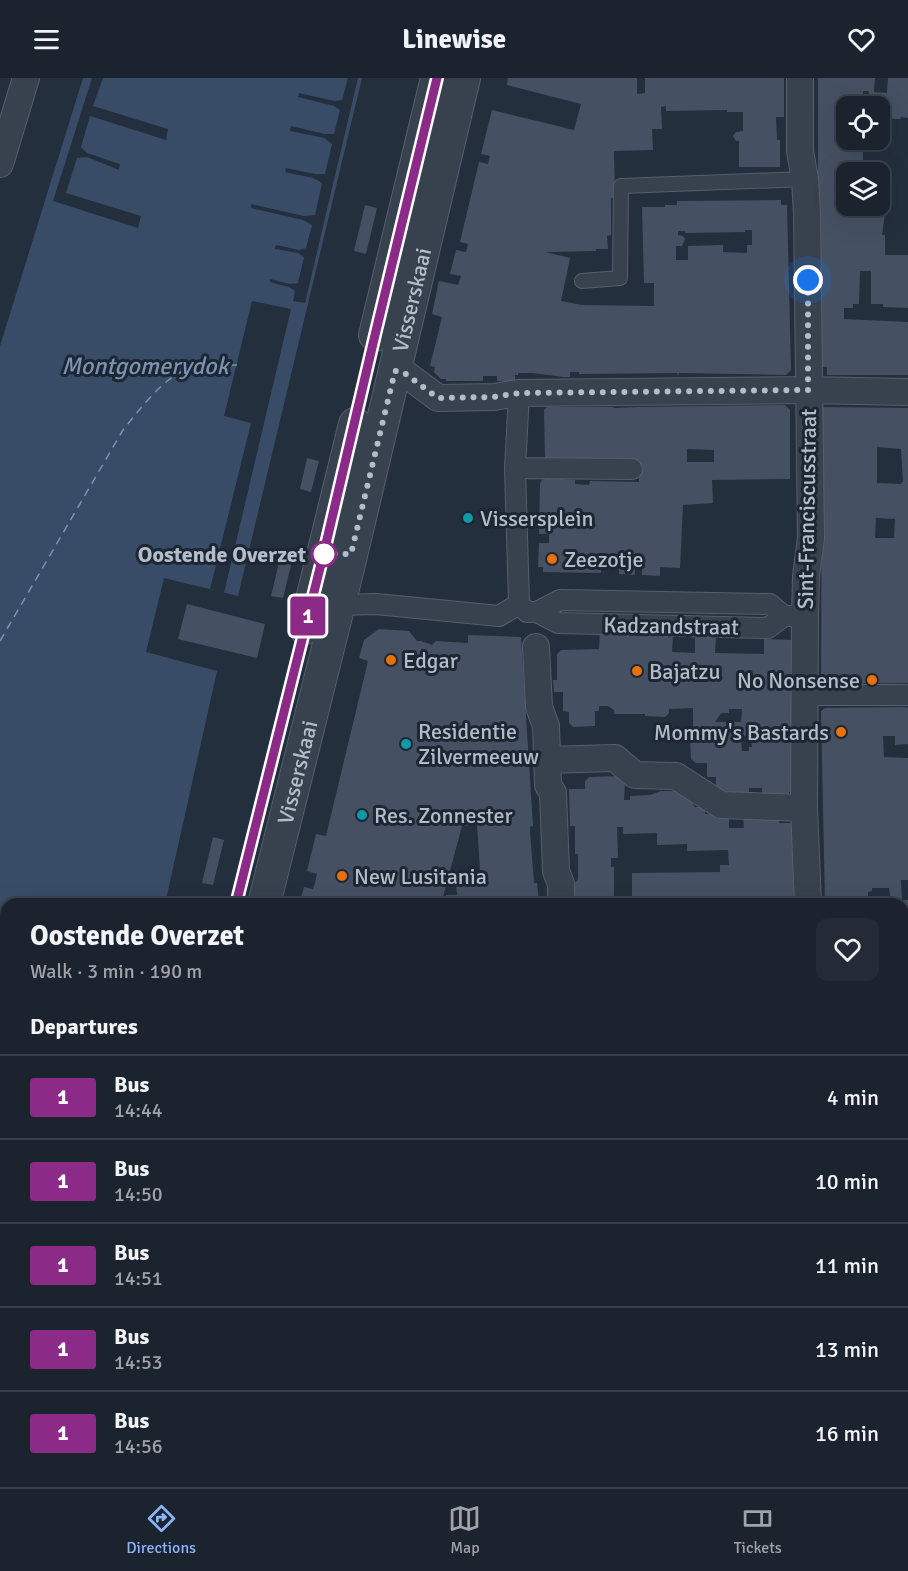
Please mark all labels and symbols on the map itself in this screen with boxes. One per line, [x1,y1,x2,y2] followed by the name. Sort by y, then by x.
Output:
[386,245,437,354] street label: Visserskaai
[793,265,823,295] your location
[61,351,231,381] water label: Montgomerydok
[792,408,822,610] street label: Sint-Franciscusstraat
[480,505,593,532] place label: Vissersplein
[461,511,475,525] marker: Vissersplein
[138,541,306,568] place label: Oostende Overzet
[311,541,337,567] marker: Oostende Overzet
[564,546,644,573] place label: Zeezotje
[545,552,559,566] marker: Zeezotje
[288,596,328,636] line badge: 1
[603,611,739,641] street label: Kadzandstraat
[403,647,458,674] place label: Edgar
[384,653,398,667] marker: Edgar
[649,658,720,685] place label: Bajatzu
[630,664,644,678] marker: Bajatzu
[737,667,860,694] place label: No Nonsense
[865,673,879,687] marker: No Nonsense
[271,717,323,827] street label: Visserskaai
[418,718,539,770] place label: Residentie Zilvermeeuw
[654,719,829,746] place label: Mommy's Bastards
[834,725,848,739] marker: Mommy's Bastards
[399,737,413,751] marker: Residentie Zilvermeeuw
[374,802,513,829] place label: Res. Zonnester
[355,808,369,822] marker: Res. Zonnester
[354,863,487,890] place label: New Lusitania
[335,869,349,883] marker: New Lusitania

